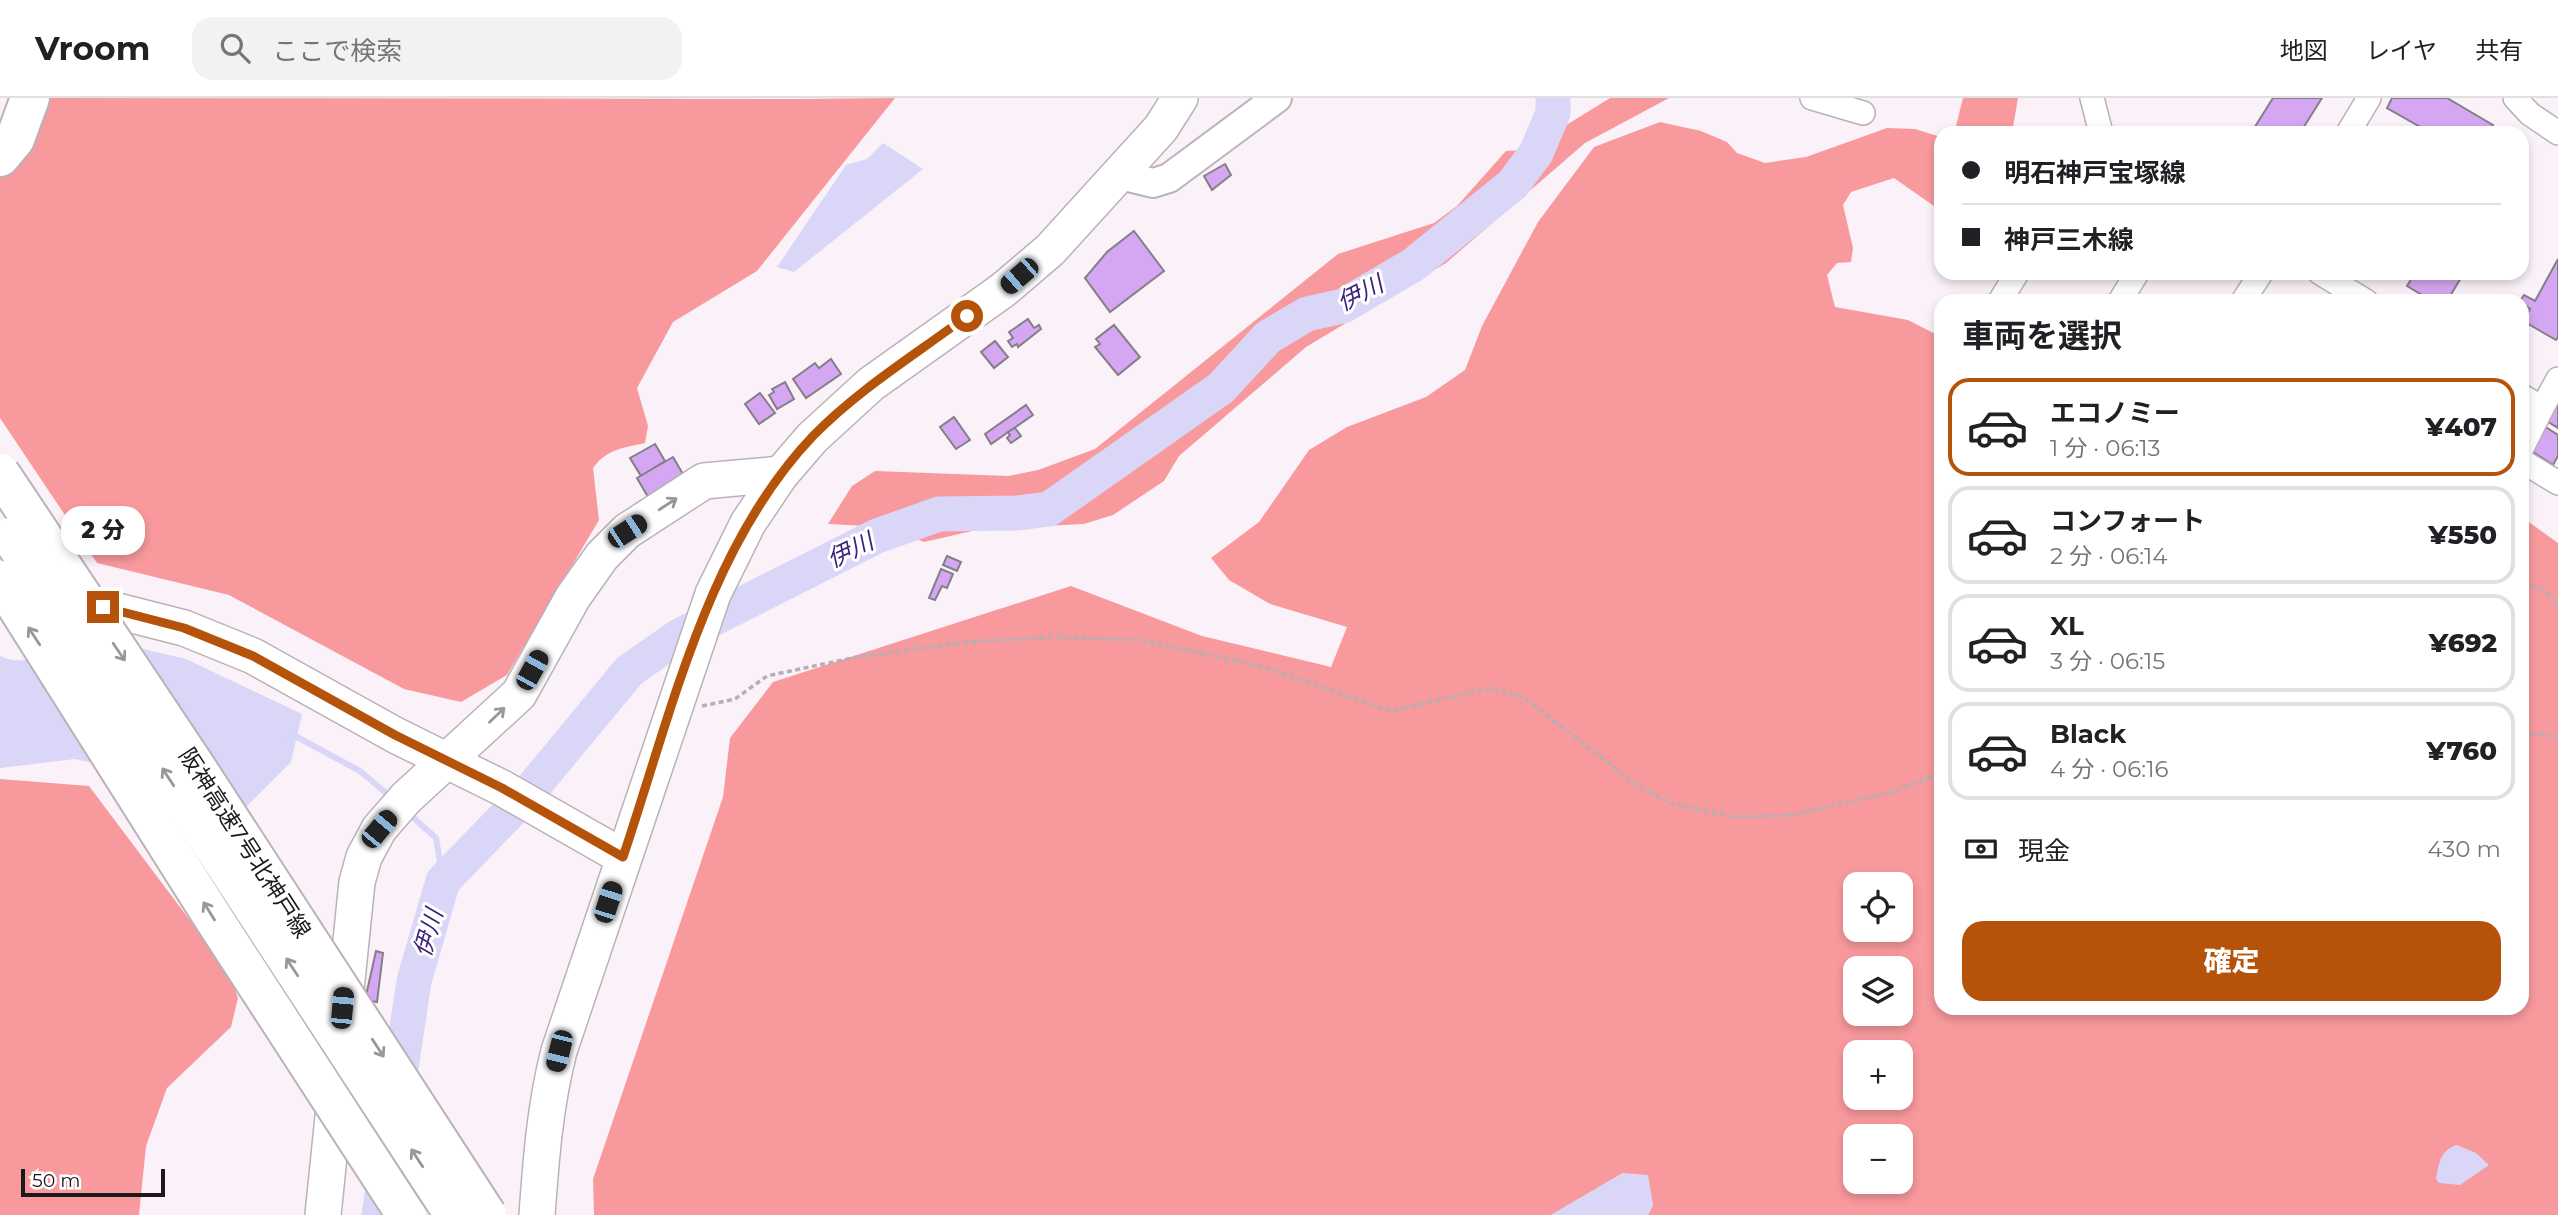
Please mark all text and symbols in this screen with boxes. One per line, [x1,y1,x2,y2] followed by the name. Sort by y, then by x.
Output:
[192,17,682,80] search box
[35,28,150,68] text: Vroom
[216,29,254,67] icon: search
[272,35,402,67] text: ここで検索
[2280,36,2328,65] text: 地図
[2366,36,2437,65] text: レイヤ
[2475,36,2523,65] text: 共有
[2004,157,2186,189] text: 明石神戸宝塚線
[2004,224,2134,256] text: 神戸三木線
[997,254,1042,298] car
[1332,268,1391,317] water label: 伊川
[951,300,983,332] route start
[1962,316,2122,355] text: 車両を選択
[1966,396,2029,459] icon: car
[2050,397,2180,429] text: エコノミー
[2425,411,2497,443] text: ¥407
[2050,434,2161,462] text: 1 分 · 06:13
[658,497,678,511] one-way arrow
[1966,504,2029,567] icon: car
[61,505,145,554] callout: 2 分
[2050,505,2205,537] text: コンフォート
[604,511,651,551] car
[81,516,125,544] text: 2 分
[2428,519,2497,551] text: ¥550
[822,525,881,574] water label: 伊川
[2050,542,2168,570] text: 2 分 · 06:14
[87,591,119,623] route end
[2050,610,2084,642] text: XL
[1966,612,2029,675] icon: car
[27,627,41,647] one-way arrow
[2429,627,2497,659] text: ¥692
[113,642,127,662] one-way arrow
[513,647,552,693] car
[2050,647,2165,675] text: 3 分 · 06:15
[488,707,505,724] one-way arrow
[2050,718,2126,750] text: Black
[1966,720,2029,783] icon: car
[2426,735,2497,767] text: ¥760
[173,743,317,943] street label: 阪神高速7号北神戸線
[2050,755,2169,783] text: 4 分 · 06:16
[160,768,175,787] one-way arrow
[358,806,401,852] car
[1962,830,2000,868] icon: cash
[2018,835,2070,867] text: 現金
[2428,835,2501,863] text: 430 m
[1843,872,1913,1194] map controls
[1843,872,1913,942] button: locate
[592,879,625,925] car
[201,902,215,922] one-way arrow
[407,903,449,960] water label: 伊川
[1962,921,2501,1001] button: 確定
[1843,956,1913,1026] button: layers
[285,958,299,978] one-way arrow
[330,986,355,1030] car
[544,1028,575,1074] car
[371,1038,385,1057] one-way arrow
[1843,1040,1913,1110] button: +
[1843,1124,1913,1194] button: −
[410,1148,424,1168] one-way arrow
[21,1166,164,1198] scale bar
[32,1169,80,1192] text: 50 m

